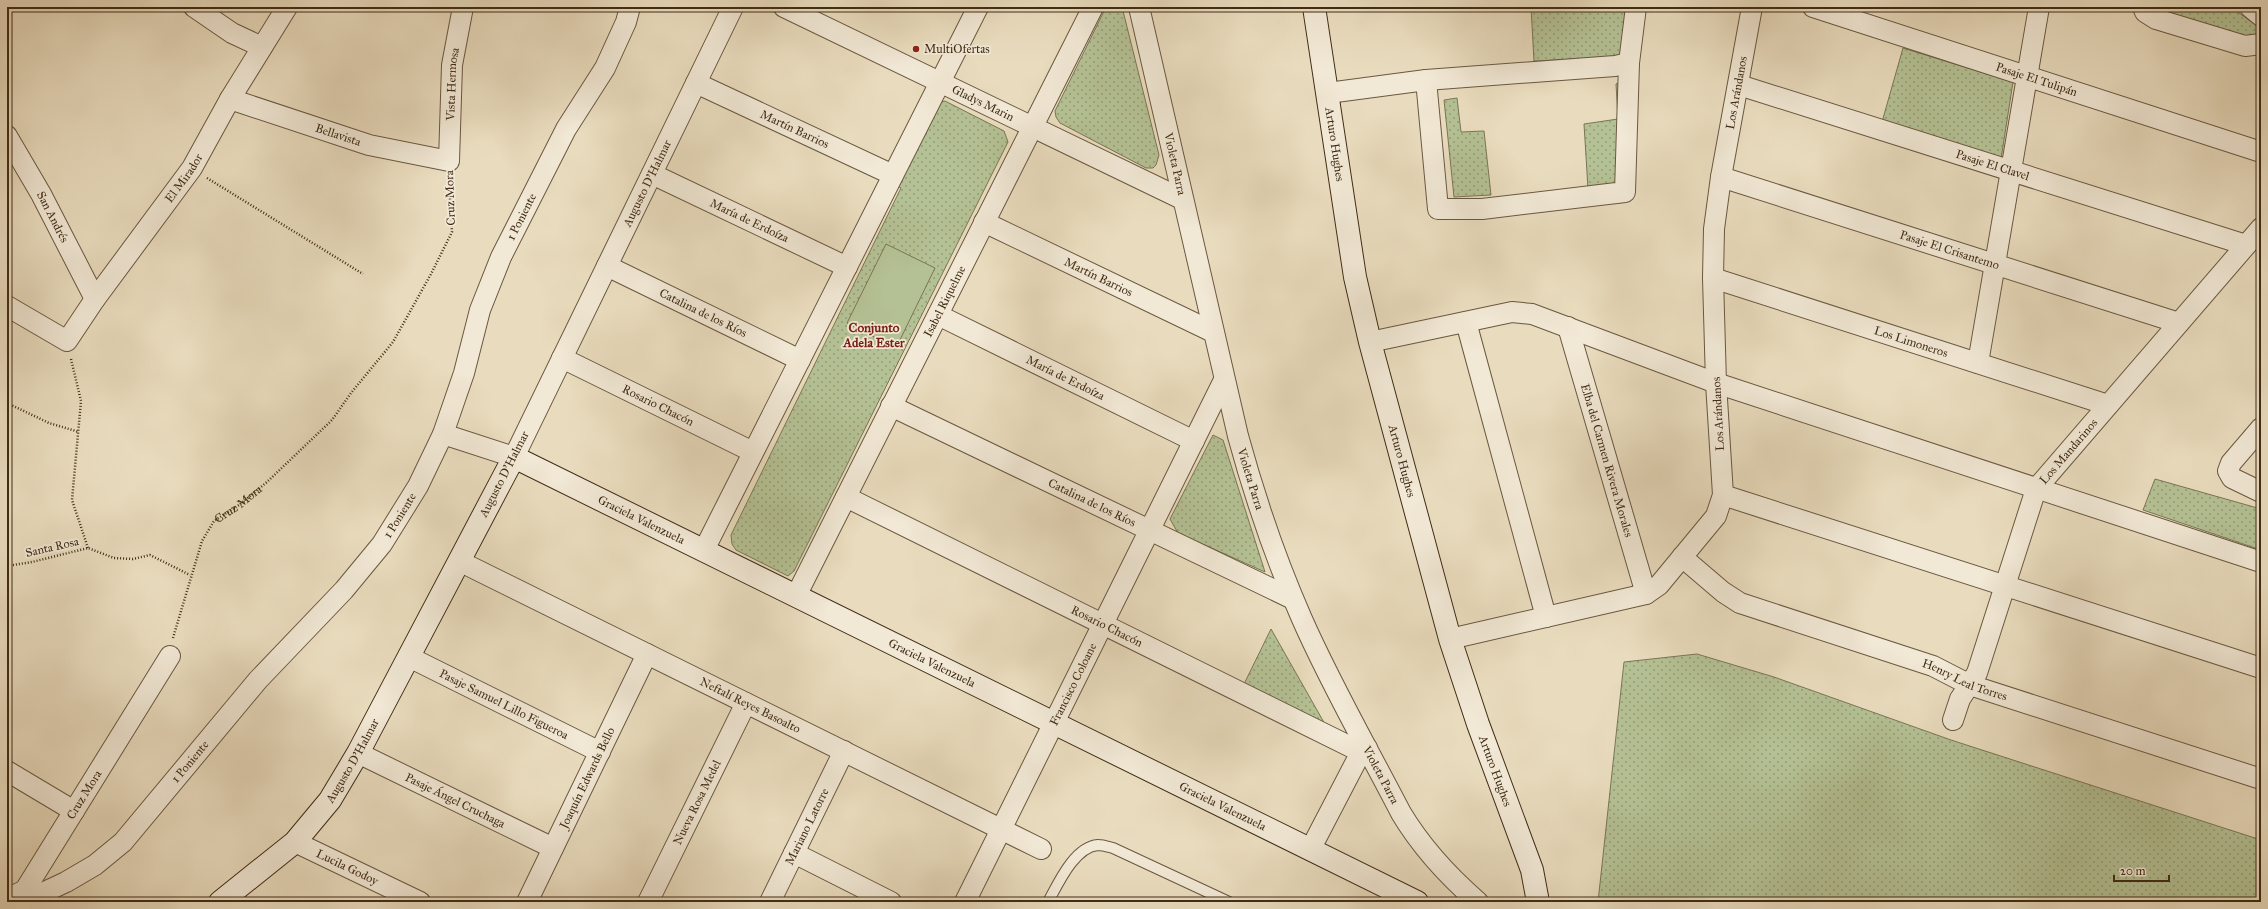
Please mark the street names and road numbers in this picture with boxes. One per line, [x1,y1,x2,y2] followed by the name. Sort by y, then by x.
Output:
[443,45,462,122] street label: Vista Hermosa
[1723,55,1750,130] street label: Los Arándanos
[1994,60,2080,99] street label: Pasaje El Tulipán
[950,82,1017,124] street label: Gladys Marin
[1322,105,1347,182] street label: Arturo Hughes
[758,107,831,151] street label: Martín Barrios
[314,121,364,149] street label: Bellavista
[1161,130,1189,197] street label: Violeta Parra
[620,137,674,230] street label: Augusto D'Halmar
[1954,147,2032,183] street label: Pasaje El Clavel
[162,151,206,205] street label: El Mirador
[442,169,458,226] street label: Cruz Mora
[34,189,72,245] street label: San Andrés
[504,191,539,242] street label: 1 Poniente
[708,196,792,246] street label: María de Erdoíza
[1898,227,2001,272] street label: Pasaje El Crisantemo
[1062,255,1135,299] street label: Martín Barrios
[921,263,968,339] street label: Isabel Riquelme
[657,286,749,340] street label: Catalina de los Ríos
[1872,323,1950,360] street label: Los Limoneros
[1024,352,1108,403] street label: María de Erdoíza
[1709,377,1727,451] street label: Los Arándanos
[620,382,697,429] street label: Rosario Chacón
[1578,382,1636,539] street label: Elba del Carmen Rivera Morales
[2036,416,2100,487] street label: Los Mandarinos
[1385,422,1419,499] street label: Arturo Hughes
[476,428,533,521] street label: Augusto D'Halmar
[1234,446,1267,512] street label: Violeta Parra
[1046,476,1138,529] street label: Catalina de los Ríos
[212,482,265,526] street label: Cruz Mora
[380,490,419,541] street label: 1 Poniente
[596,492,688,547] street label: Graciela Valenzuela
[24,534,81,560] street label: Santa Rosa
[1069,603,1145,650] street label: Rosario Chacón
[886,636,979,691] street label: Graciela Valenzuela
[1047,641,1099,728] street label: Francisco Coloane
[1921,656,2009,704] street label: Henry Leal Torres
[437,666,572,743] street label: Pasaje Samuel Lillo Figueroa
[698,674,803,736] street label: Neftalí Reyes Basoalto
[322,716,382,806] street label: Augusto D'Halmar
[556,725,618,833] street label: Joaquín Edwards Bello
[1476,733,1515,808] street label: Arturo Hughes
[168,738,212,786] street label: 1 Poniente
[1359,743,1402,807] street label: Violeta Parra
[670,757,724,847] street label: Nueva Rosa Medel
[64,767,105,822] street label: Cruz Mora
[403,770,508,831] street label: Pasaje Ángel Cruchaga
[1177,779,1269,834] street label: Graciela Valenzuela
[782,786,832,867] street label: Mariano Latorre
[314,846,381,888] street label: Lucila Godoy

